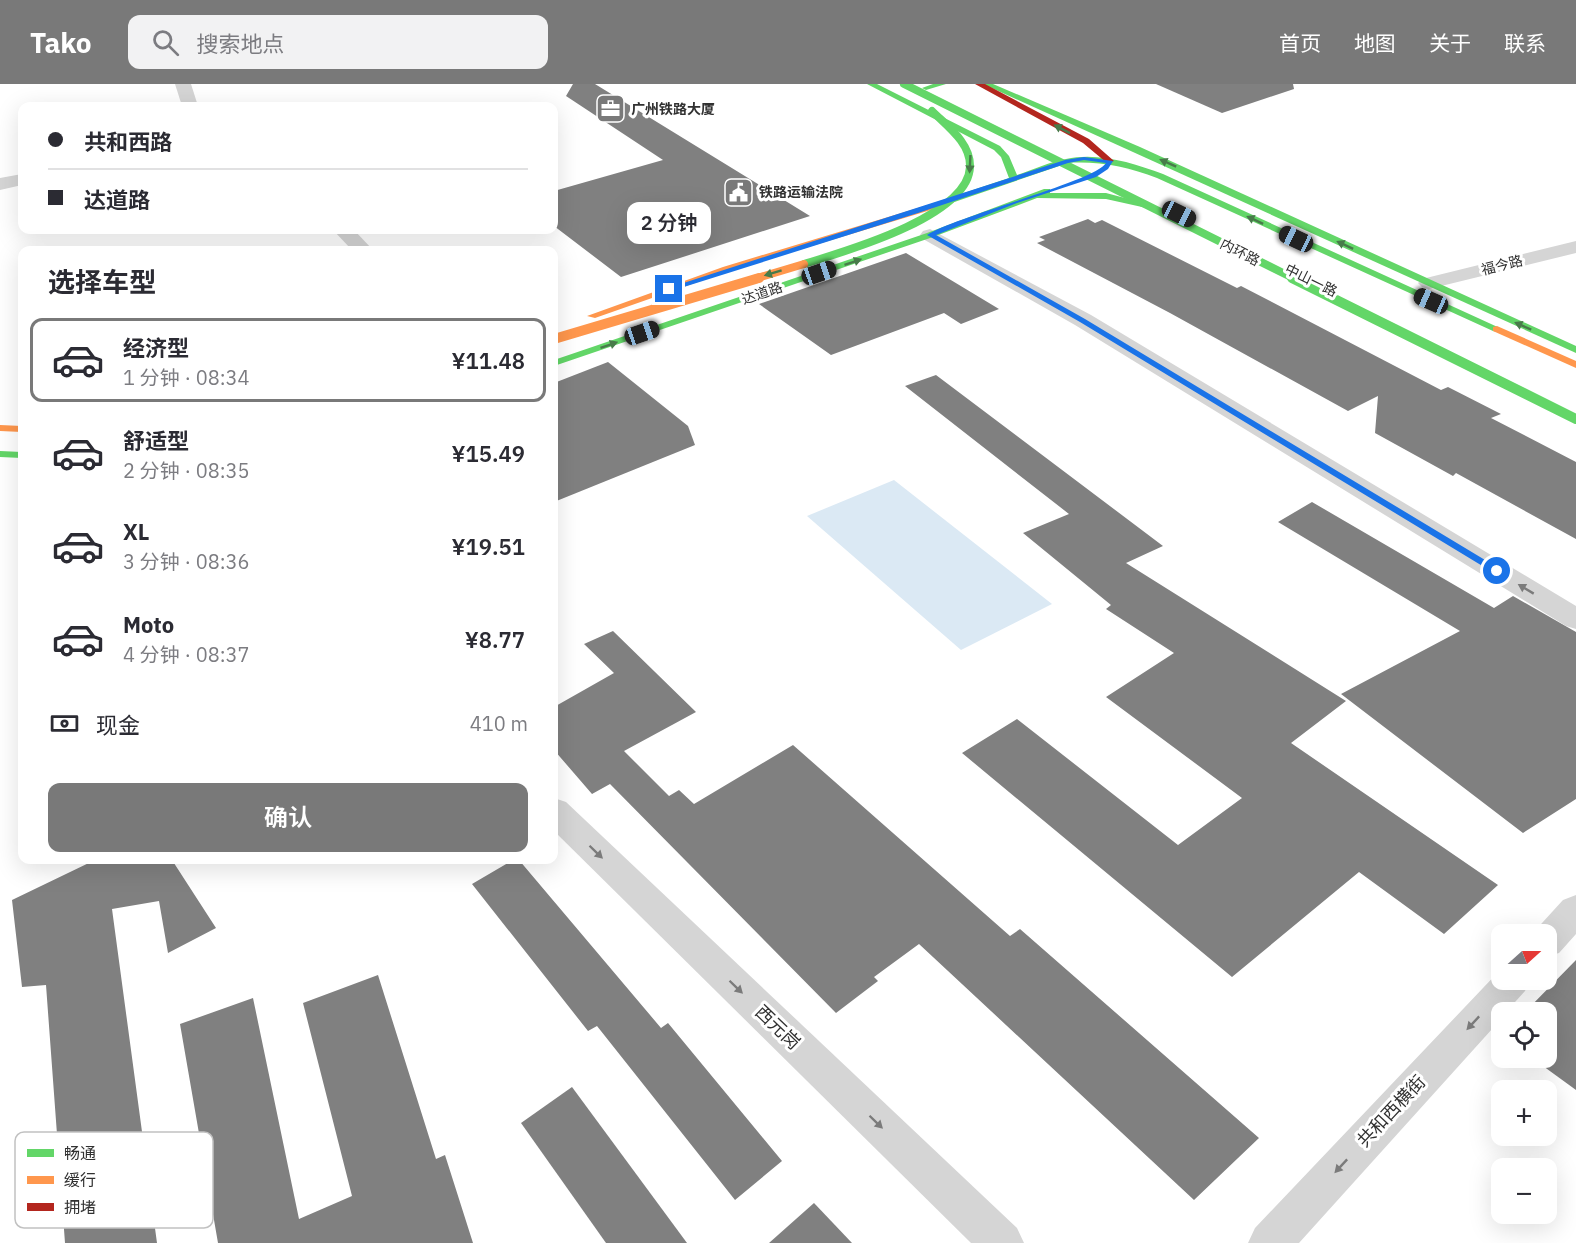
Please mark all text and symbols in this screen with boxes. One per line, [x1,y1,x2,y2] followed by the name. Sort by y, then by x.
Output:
[128,15,548,69] search box
[30,24,92,61] text: Tako
[149,26,182,59] icon: search
[197,29,285,58] text: 搜索地点
[1279,29,1321,57] text: 首页
[1354,29,1396,57] text: 地图
[1429,29,1471,57] text: 关于
[1504,29,1546,57] text: 联系
[594,93,626,125] office icon: 广州铁路大厦
[631,100,715,118] place label: 广州铁路大厦
[1053,124,1071,134] one-way arrow
[84,127,172,156] text: 共和西路
[966,154,975,173] one-way arrow
[1160,159,1177,168] one-way arrow
[722,176,754,208] public building icon: 铁路运输法院
[759,183,843,201] place label: 铁路运输法院
[84,185,150,214] text: 达道路
[1159,198,1199,230] car
[627,202,711,244] callout: 2 分钟
[641,209,697,236] text: 2 分钟
[1246,215,1263,224] one-way arrow
[1276,223,1316,255] car
[1217,234,1263,270] street label: 内环路
[1337,240,1354,249] one-way arrow
[1479,251,1525,279] street label: 福今路
[844,256,862,266] one-way arrow
[799,259,839,287] car
[1282,260,1340,300] street label: 中山一路
[48,264,156,299] text: 选择车型
[764,269,782,278] one-way arrow
[655,275,682,302] route end
[739,278,785,308] street label: 达道路
[1411,285,1451,317] car
[622,319,662,347] car
[1514,321,1531,330] one-way arrow
[51,333,105,387] icon: car
[123,333,189,362] text: 经济型
[600,339,618,349] one-way arrow
[452,346,525,375] text: ¥11.48
[123,364,250,391] text: 1 分钟 · 08:34
[51,426,105,480] icon: car
[123,426,189,455] text: 舒适型
[452,439,525,468] text: ¥15.49
[123,457,250,484] text: 2 分钟 · 08:35
[123,517,149,546] text: XL
[51,519,105,573] icon: car
[452,532,525,561] text: ¥19.51
[123,548,250,575] text: 3 分钟 · 08:36
[1483,557,1510,584] route start
[1518,583,1534,594] one-way arrow
[123,610,174,639] text: Moto
[51,612,105,666] icon: car
[465,625,525,654] text: ¥8.77
[123,641,250,668] text: 4 分钟 · 08:37
[48,707,81,740] icon: cash
[96,710,140,739] text: 现金
[470,710,528,737] text: 410 m
[48,783,528,852] button: 确认
[588,844,602,858] one-way arrow
[1491,924,1557,990] north arrow
[1491,924,1557,1224] map controls
[728,980,743,993] one-way arrow
[751,1000,805,1054] street label: 西元岗
[1491,1002,1557,1068] button: locate
[1466,1015,1480,1030] one-way arrow
[1352,1070,1430,1152] street label: 共和西横街
[1491,1080,1557,1146] button: +
[869,1115,884,1129] one-way arrow
[15,1132,213,1228] legend
[64,1143,96,1163] text: 畅通
[1335,1158,1348,1173] one-way arrow
[1491,1158,1557,1224] button: −
[64,1170,96,1190] text: 缓行
[64,1197,96,1217] text: 拥堵

